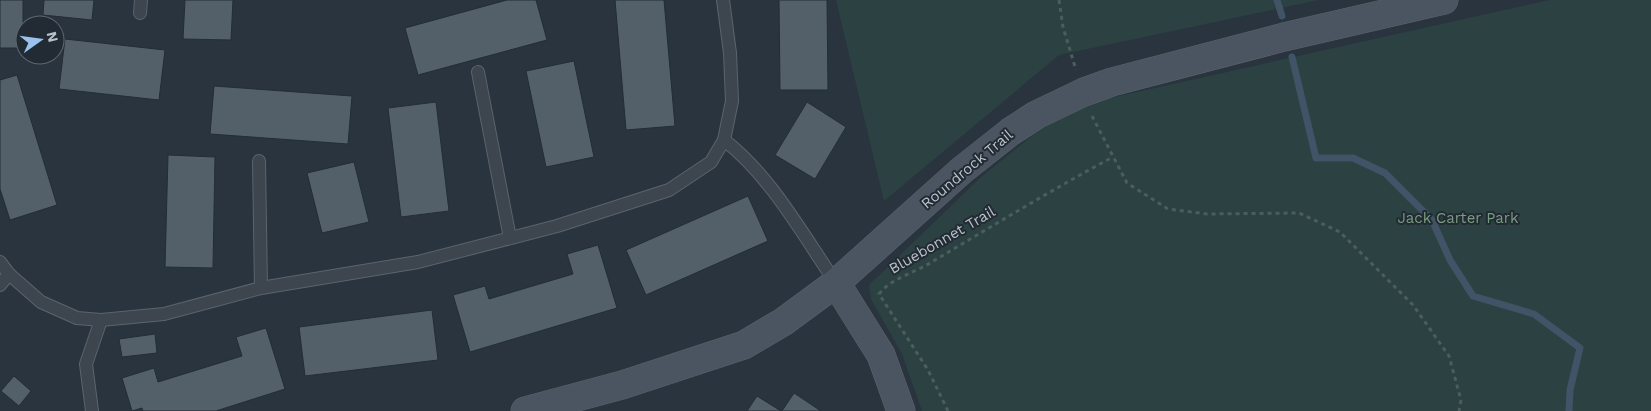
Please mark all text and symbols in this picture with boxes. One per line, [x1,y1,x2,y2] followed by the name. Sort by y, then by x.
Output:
[15,15,65,65] north arrow
[44,30,62,44] text: N
[918,125,1017,212] street label: Roundrock Trail
[886,202,999,278] street label: Bluebonnet Trail
[1398,209,1519,227] park label: Jack Carter Park

